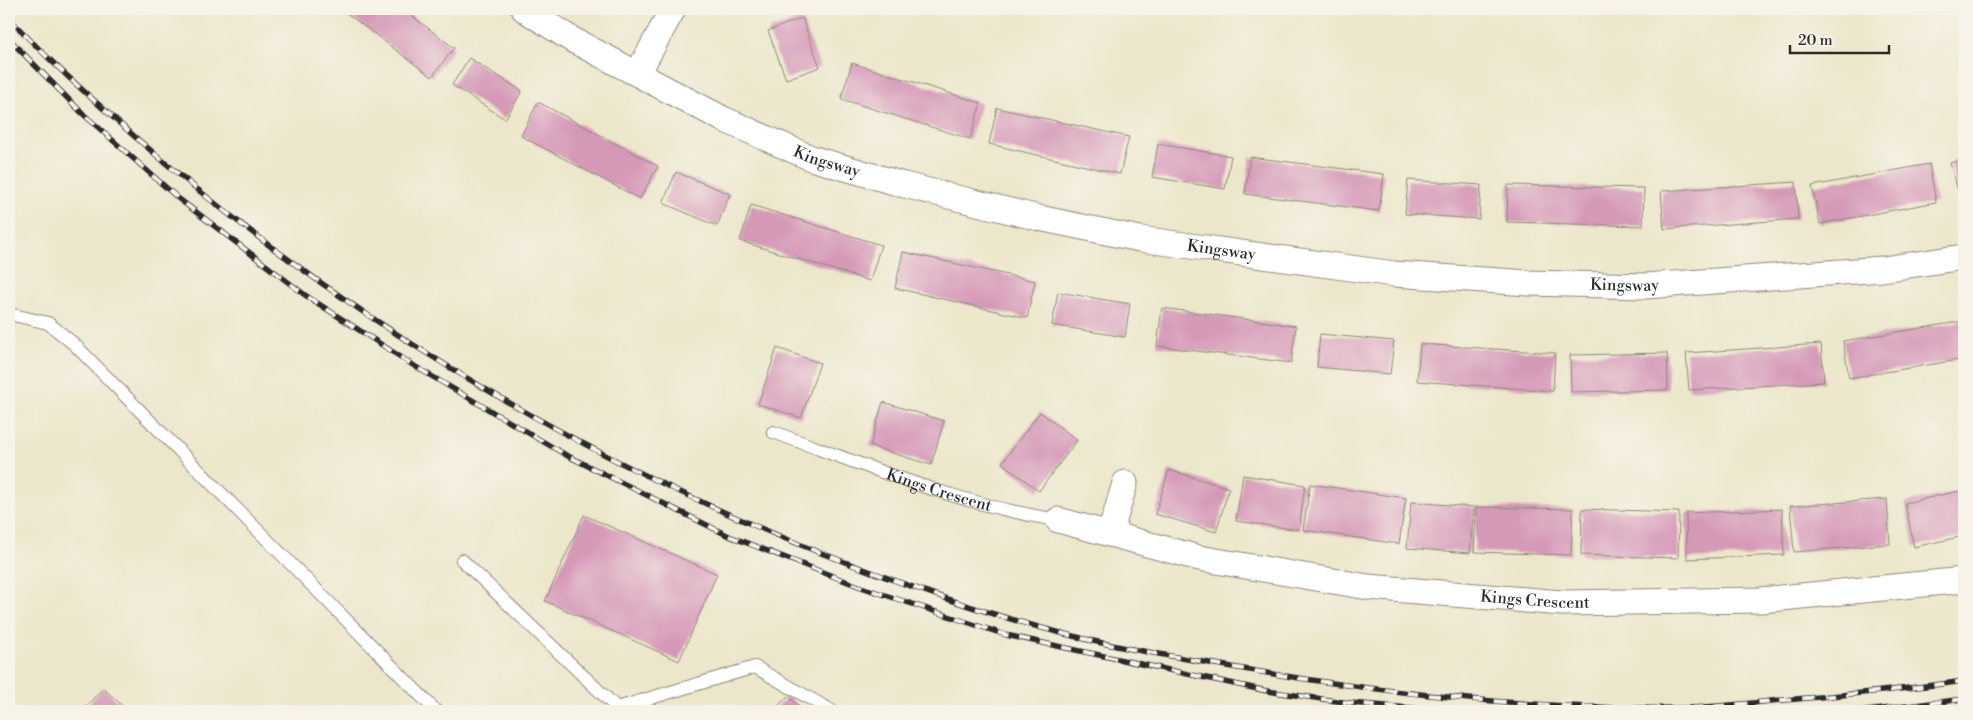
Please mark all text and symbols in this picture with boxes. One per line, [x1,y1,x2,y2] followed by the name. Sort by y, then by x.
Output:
[1790,22,1889,54] scale bar
[1798,31,1833,50] text: 20 m
[790,141,863,182] street label: Kingsway
[1186,236,1257,265] street label: Kingsway
[1590,275,1660,296] street label: Kingsway
[884,464,994,516] street label: Kings Crescent
[1480,586,1590,613] street label: Kings Crescent

